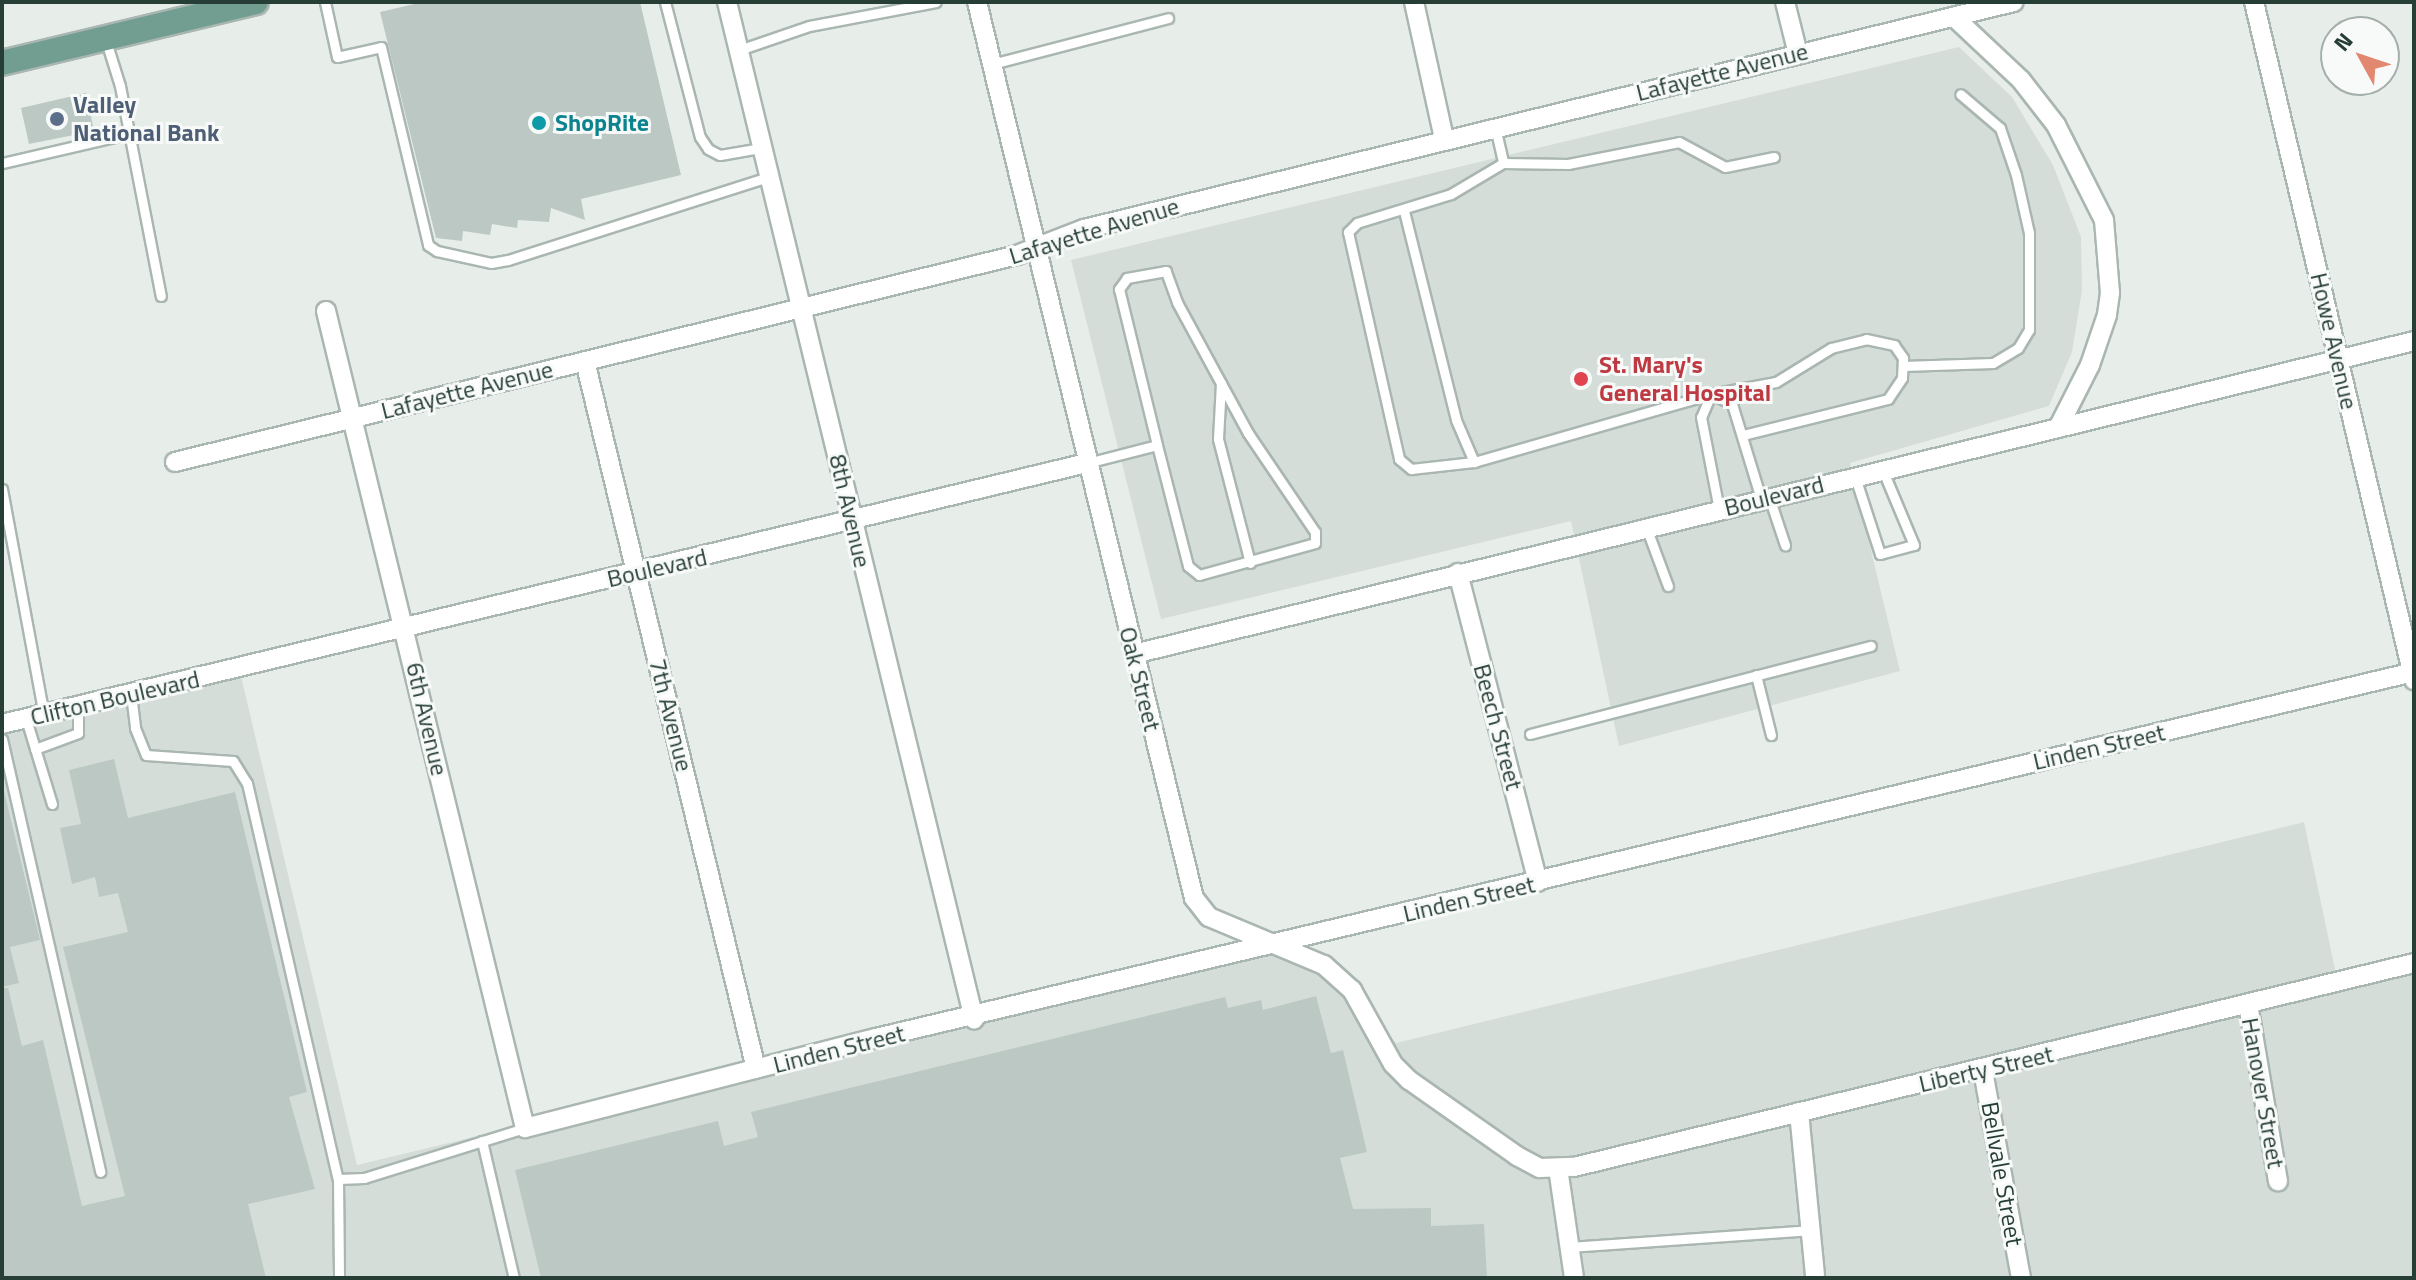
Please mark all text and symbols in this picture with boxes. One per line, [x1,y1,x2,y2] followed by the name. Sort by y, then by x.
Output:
[2320,16,2400,96] north arrow
[2325,25,2361,59] text: N
[1633,37,1811,107] street label: Lafayette Avenue
[73,91,219,147] place label: Valley National Bank
[555,109,649,137] place label: ShopRite
[48,110,66,128] marker: Valley National Bank
[530,114,548,132] marker: ShopRite
[1006,191,1182,271] street label: Lafayette Avenue
[2304,270,2364,412] street label: Howe Avenue
[1599,351,1771,407] place label: St. Mary's General Hospital
[378,355,556,425] street label: Lafayette Avenue
[1570,368,1592,390] marker: St. Mary's General Hospital
[823,452,877,570] street label: 8th Avenue
[1721,470,1827,522] street label: Boulevard
[604,543,710,593] street label: Boulevard
[1113,624,1167,734] street label: Oak Street
[643,656,699,774] street label: 7th Avenue
[400,660,454,778] street label: 6th Avenue
[1467,661,1529,793] street label: Beech Street
[28,665,202,731] street label: Clifton Boulevard
[2030,718,2168,776] street label: Linden Street
[1400,870,1538,928] street label: Linden Street
[2236,1015,2290,1171] street label: Hanover Street
[770,1019,908,1079] street label: Linden Street
[1916,1040,2056,1098] street label: Liberty Street
[1975,1100,2029,1248] street label: Bellvale Street

